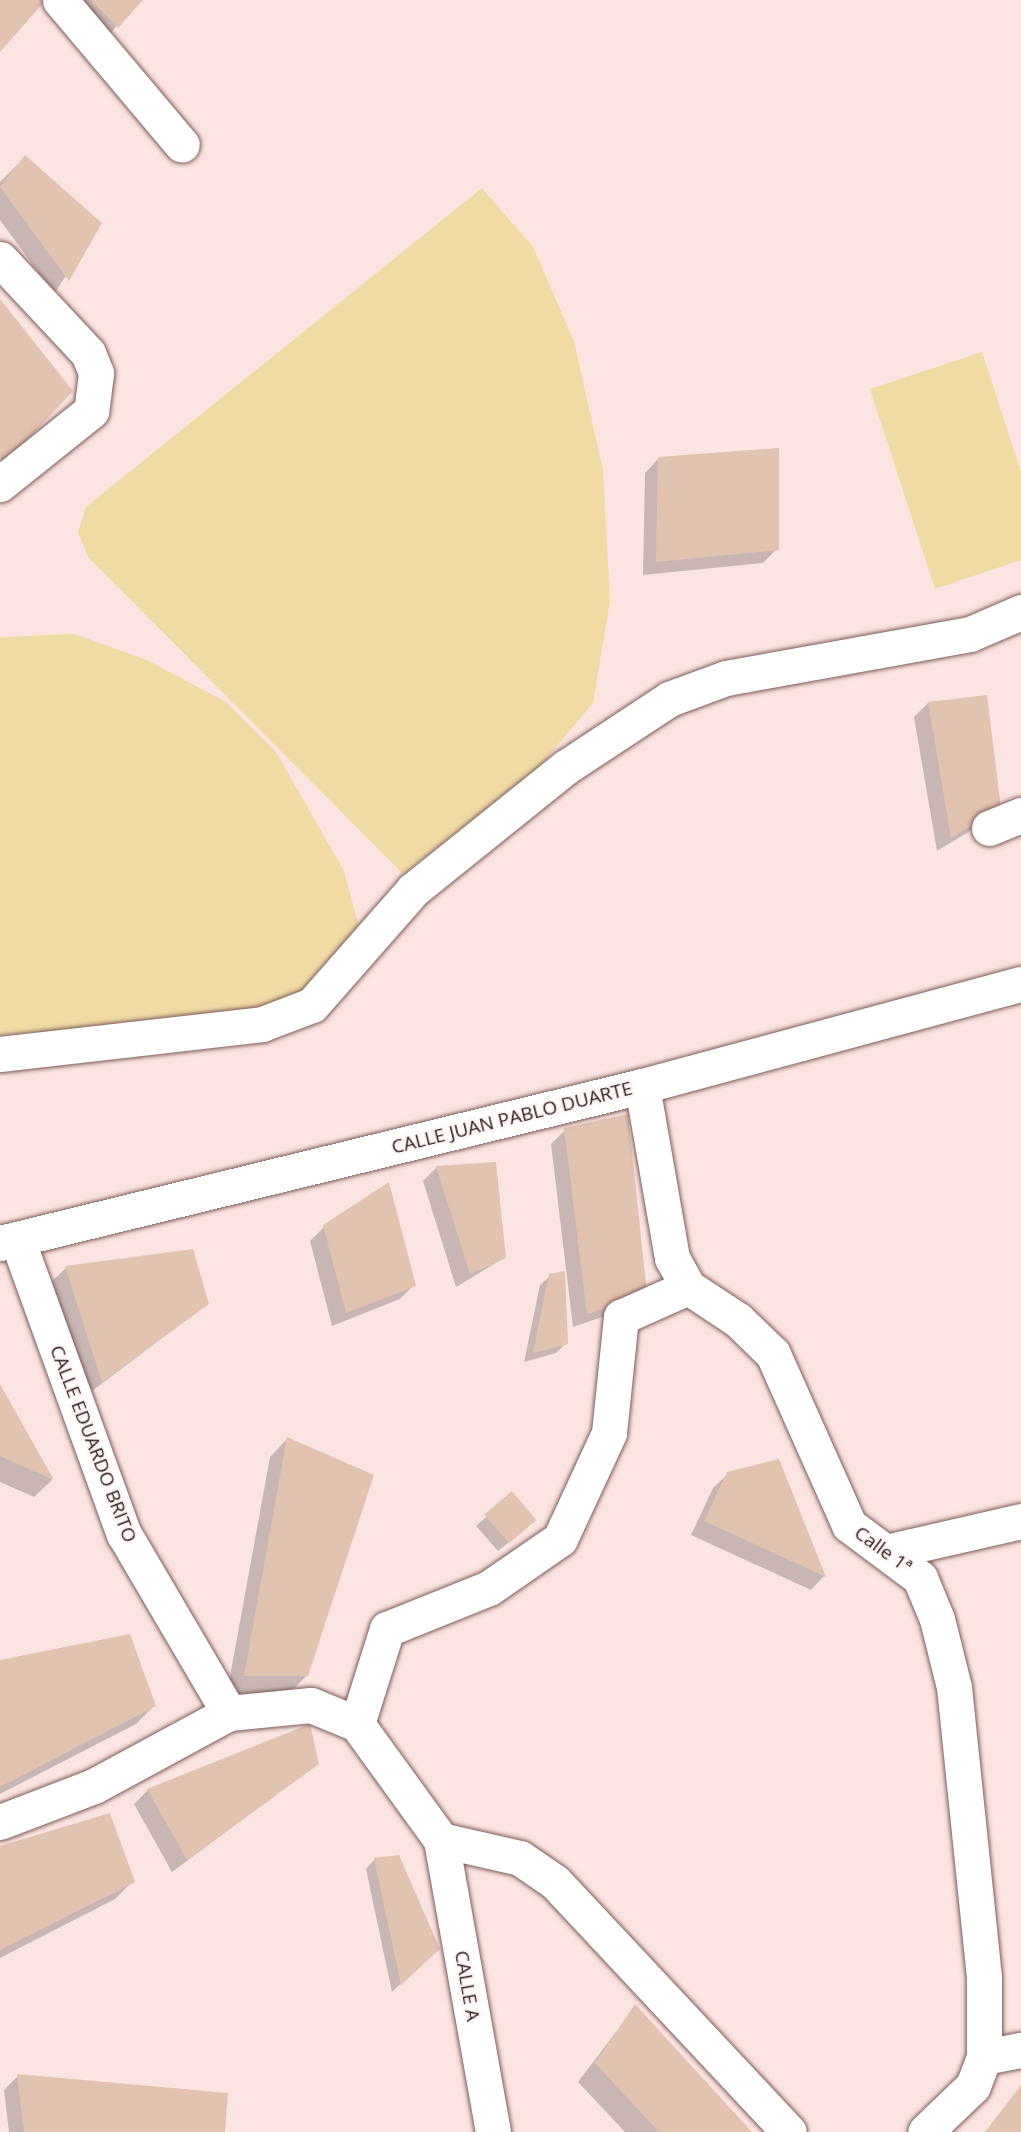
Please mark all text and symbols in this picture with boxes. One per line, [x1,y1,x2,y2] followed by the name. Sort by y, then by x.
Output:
[389,1077,635,1159] street label: CALLE JUAN PABLO DUARTE
[45,1342,141,1546] street label: CALLE EDUARDO BRITO
[850,1522,916,1578] street label: Calle 1ª
[450,1949,484,2023] street label: CALLE A

